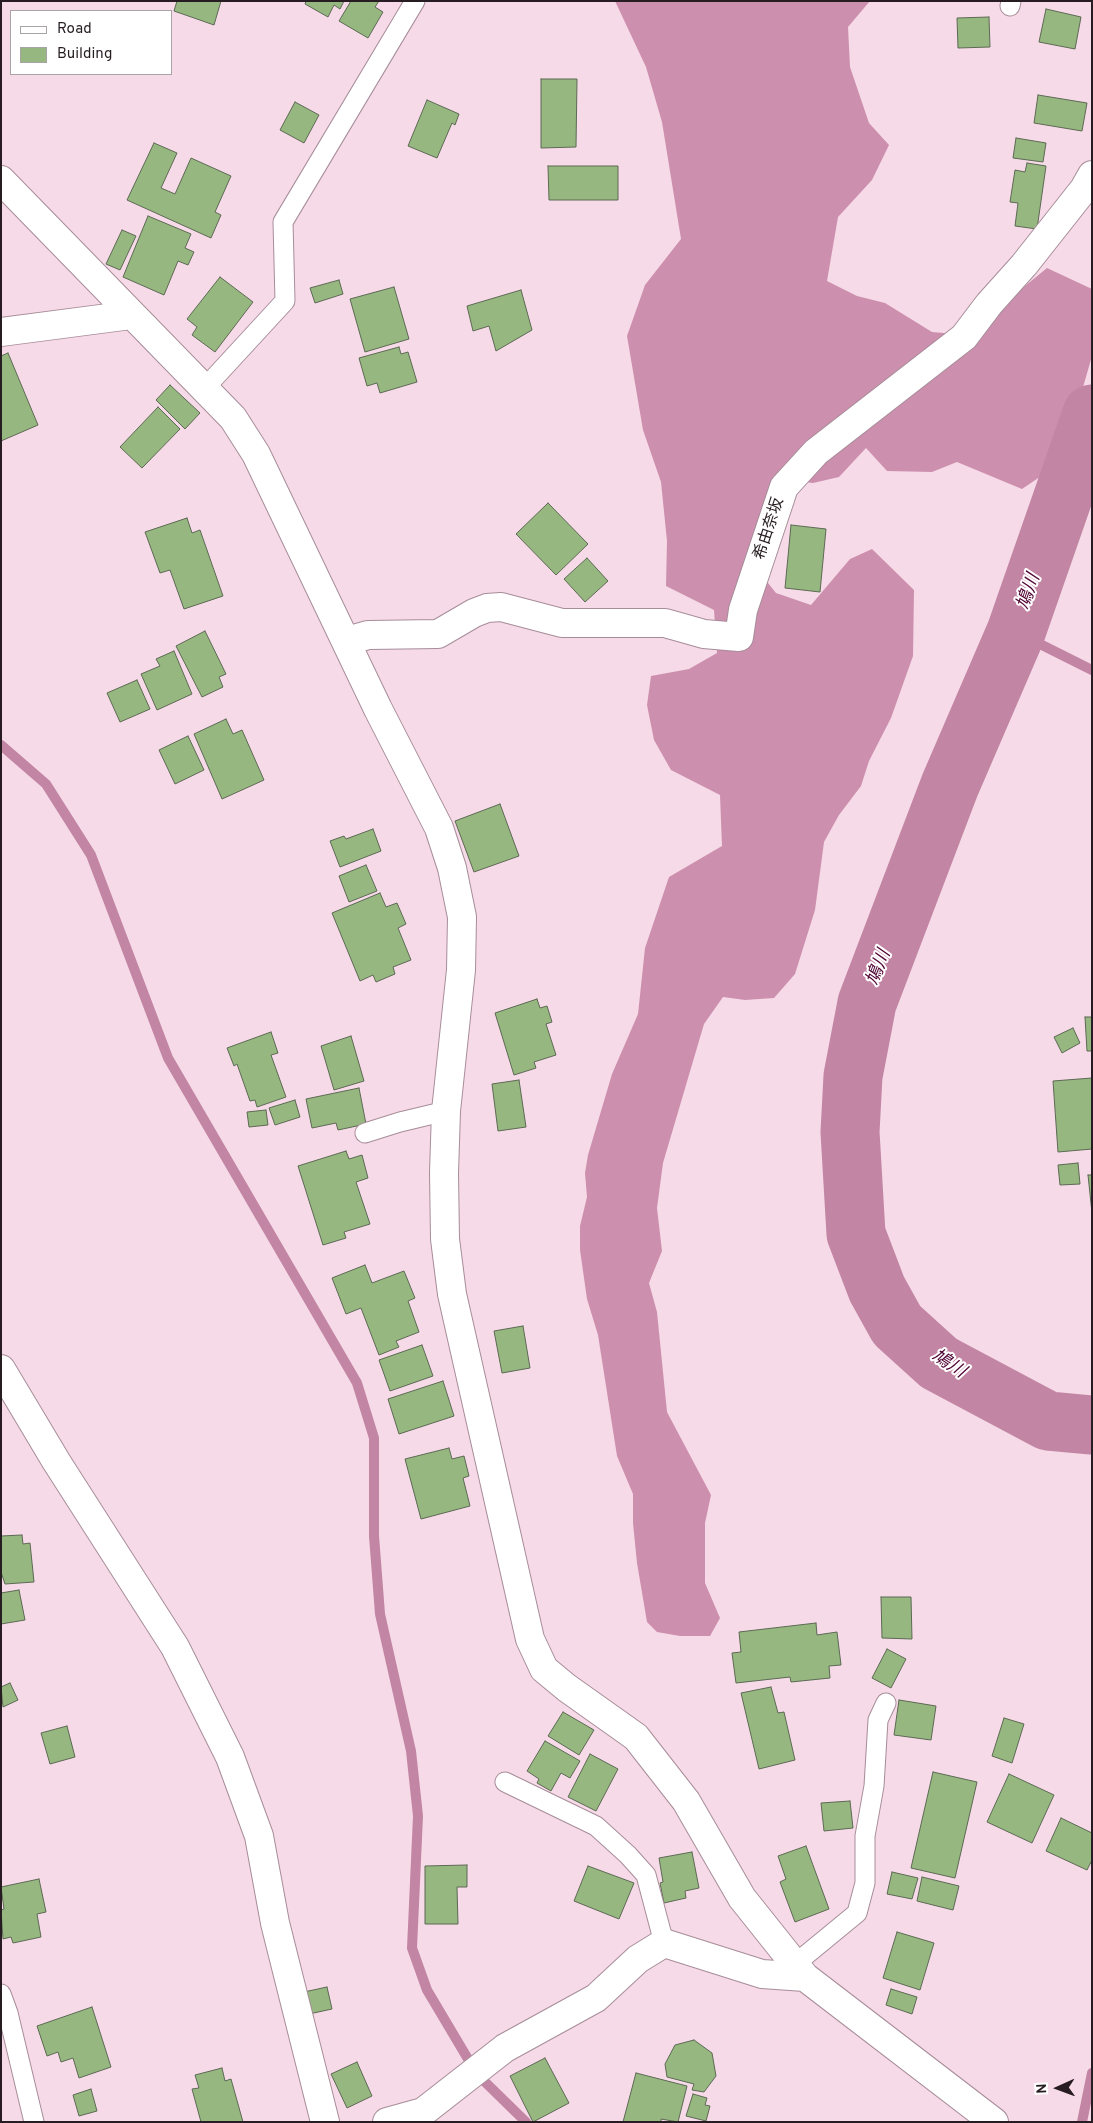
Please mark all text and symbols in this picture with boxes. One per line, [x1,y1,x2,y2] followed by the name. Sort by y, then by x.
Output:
[10,10,172,75] legend
[57,20,92,39] text: Road
[57,45,112,64] text: Building
[751,496,789,562] street label: 希由奈坂
[1014,571,1046,613] water label: 鳩川
[863,947,897,989] water label: 鳩川
[927,1346,969,1384] water label: 鳩川
[1033,2063,1083,2113] north arrow
[1034,2083,1051,2094] text: N

